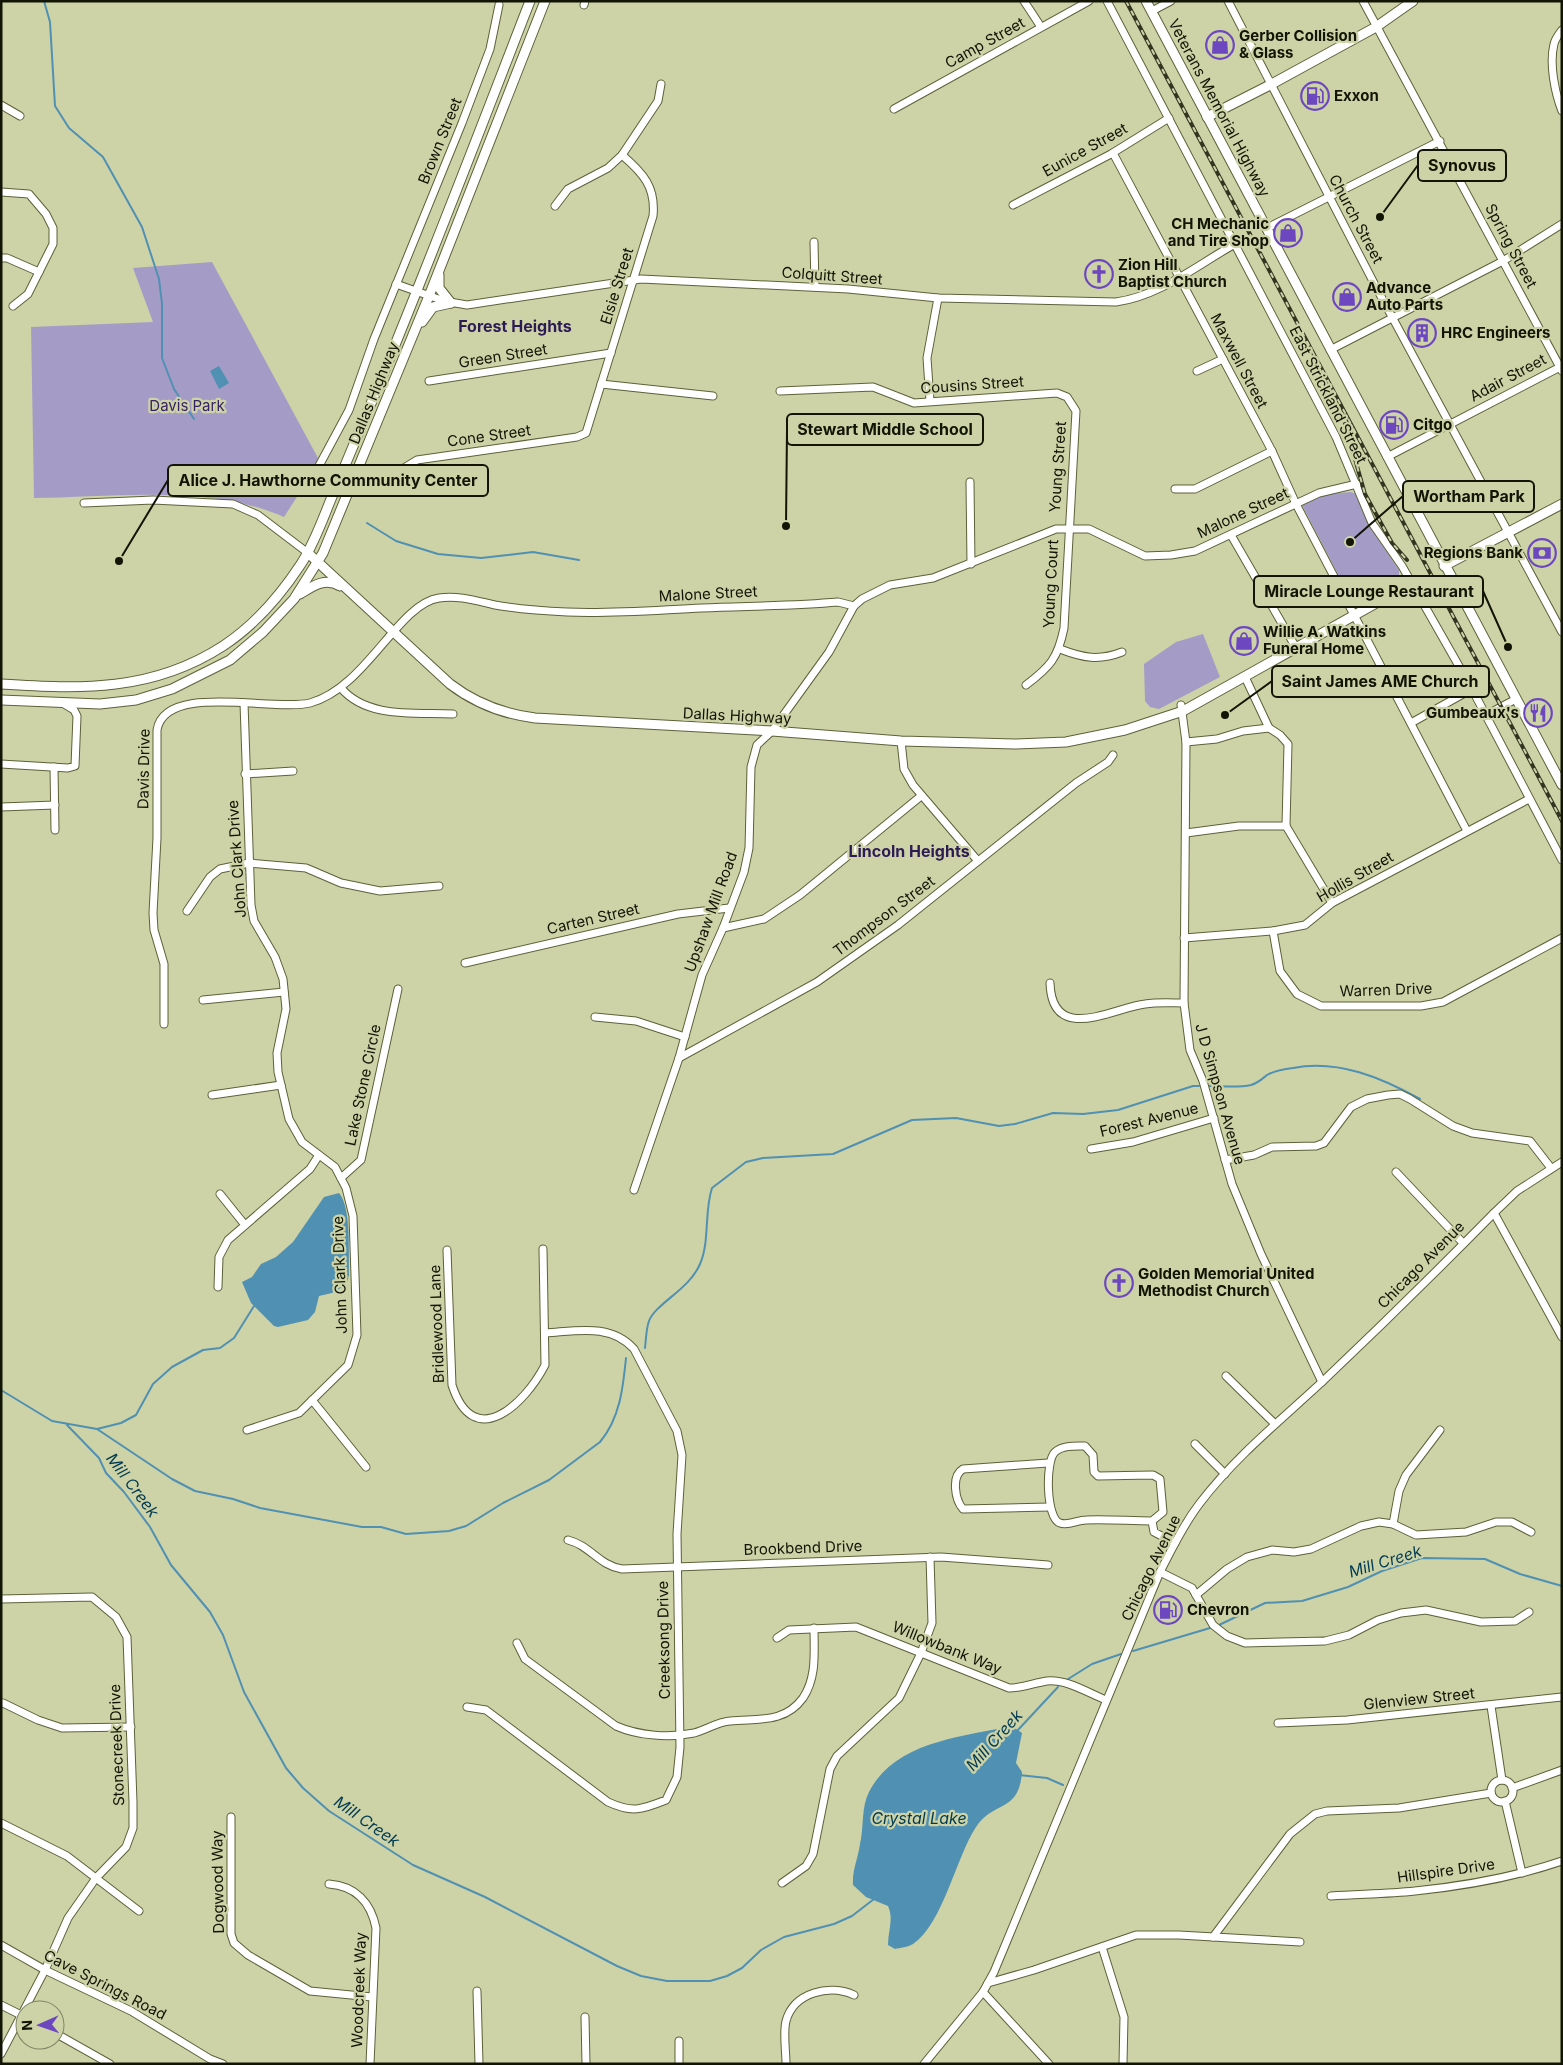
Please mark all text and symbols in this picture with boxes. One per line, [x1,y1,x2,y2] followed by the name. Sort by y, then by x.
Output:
[942,13,1028,72] street label: Camp Street
[1164,16,1275,201] street label: Veterans Memorial Highway
[1239,26,1357,62] place label: Gerber Collision & Glass
[1205,30,1235,60] shop icon: Gerber Collision & Glass
[1300,81,1330,111] fuel station icon: Exxon
[1334,86,1379,105] place label: Exxon
[414,95,466,187] street label: Brown Street
[1039,118,1131,181] street label: Eunice Street
[1418,150,1506,181] callout: Synovus
[1428,155,1496,175] text: Synovus
[1325,171,1388,267] street label: Church Street
[1481,200,1542,291] street label: Spring Street
[1168,214,1269,250] place label: CH Mechanic and Tire Shop
[1273,218,1303,248] shop icon: CH Mechanic and Tire Shop
[596,245,637,327] street label: Elsie Street
[1118,255,1227,291] place label: Zion Hill Baptist Church
[1084,259,1114,289] church icon: Zion Hill Baptist Church
[781,262,883,289] street label: Colquitt Street
[1366,278,1443,314] place label: Advance Auto Parts
[1332,282,1362,312] shop icon: Advance Auto Parts
[1206,310,1272,412] street label: Maxwell Street
[458,316,572,336] district label: Forest Heights
[1407,318,1437,348] building icon: HRC Engineers
[1285,323,1371,467] street label: East Strickland Street
[1441,323,1550,342] place label: HRC Engineers
[344,338,403,447] street label: Dallas Highway
[457,339,549,372] street label: Green Street
[1466,349,1549,406] street label: Adair Street
[920,371,1024,398] street label: Cousins Street
[149,396,225,415] park label: Davis Park
[1379,410,1409,440] fuel station icon: Citgo
[787,414,983,445] callout: Stewart Middle School
[1413,415,1452,434] place label: Citgo
[797,419,973,439] text: Stewart Middle School
[446,420,532,451] street label: Cone Street
[1045,421,1070,513] street label: Young Street
[168,465,488,496] callout: Alice J. Hawthorne Community Center
[178,470,478,490] text: Alice J. Hawthorne Community Center
[1403,481,1534,512] callout: Wortham Park
[1194,483,1292,542] street label: Malone Street
[1413,486,1525,506] text: Wortham Park
[1527,538,1557,568] bank icon: Regions Bank
[1039,539,1062,629] street label: Young Court
[1424,543,1523,562] place label: Regions Bank
[1254,576,1483,607] callout: Miracle Lounge Restaurant
[658,581,758,606] street label: Malone Street
[1264,581,1474,601] text: Miracle Lounge Restaurant
[1263,622,1386,658] place label: Willie A. Watkins Funeral Home
[1229,626,1259,656] shop icon: Willie A. Watkins Funeral Home
[1272,666,1489,697] callout: Saint James AME Church
[1282,671,1478,691] text: Saint James AME Church
[1523,698,1553,728] restaurant icon: Gumbeaux's
[682,703,792,728] street label: Dallas Highway
[1426,703,1519,722] place label: Gumbeaux's
[133,729,154,809] street label: Davis Drive
[223,799,250,919] street label: John Clark Drive
[848,841,970,861] district label: Lincoln Heights
[1313,847,1397,906] street label: Hollis Street
[680,849,741,975] street label: Upshaw Mill Road
[829,871,938,960] street label: Thompson Street
[545,899,641,938] street label: Carten Street
[1339,978,1433,1001] street label: Warren Drive
[1191,1021,1250,1167] street label: J D Simpson Avenue
[340,1022,385,1147] street label: Lake Stone Circle
[1098,1098,1200,1141] street label: Forest Avenue
[328,1216,351,1334] street label: John Clark Drive
[1373,1217,1468,1312] street label: Chicago Avenue
[425,1264,448,1384] street label: Bridlewood Lane
[1138,1264,1314,1300] place label: Golden Memorial United Methodist Church
[1104,1268,1134,1298] church icon: Golden Memorial United Methodist Church
[102,1449,164,1521] water label: Mill Creek
[1117,1512,1184,1624] street label: Chicago Avenue
[743,1536,863,1559] street label: Brookbend Drive
[1346,1540,1424,1582] water label: Mill Creek
[653,1581,674,1699] street label: Creeksong Drive
[1153,1595,1183,1625] fuel station icon: Chevron
[1187,1600,1249,1619] place label: Chevron
[890,1617,1005,1678] street label: Willowbank Way
[1362,1683,1476,1714] street label: Glenview Street
[105,1684,128,1806] street label: Stonecreek Drive
[961,1705,1027,1775] water label: Mill Creek
[330,1791,404,1851] water label: Mill Creek
[871,1808,967,1828] water label: Crystal Lake
[207,1830,228,1934] street label: Dogwood Way
[1396,1854,1496,1887] street label: Hillspire Drive
[347,1931,370,2048] street label: Woodcreek Way
[41,1945,170,2024] street label: Cave Springs Road
[15,2000,65,2050] north arrow
[18,2020,35,2031] text: N

